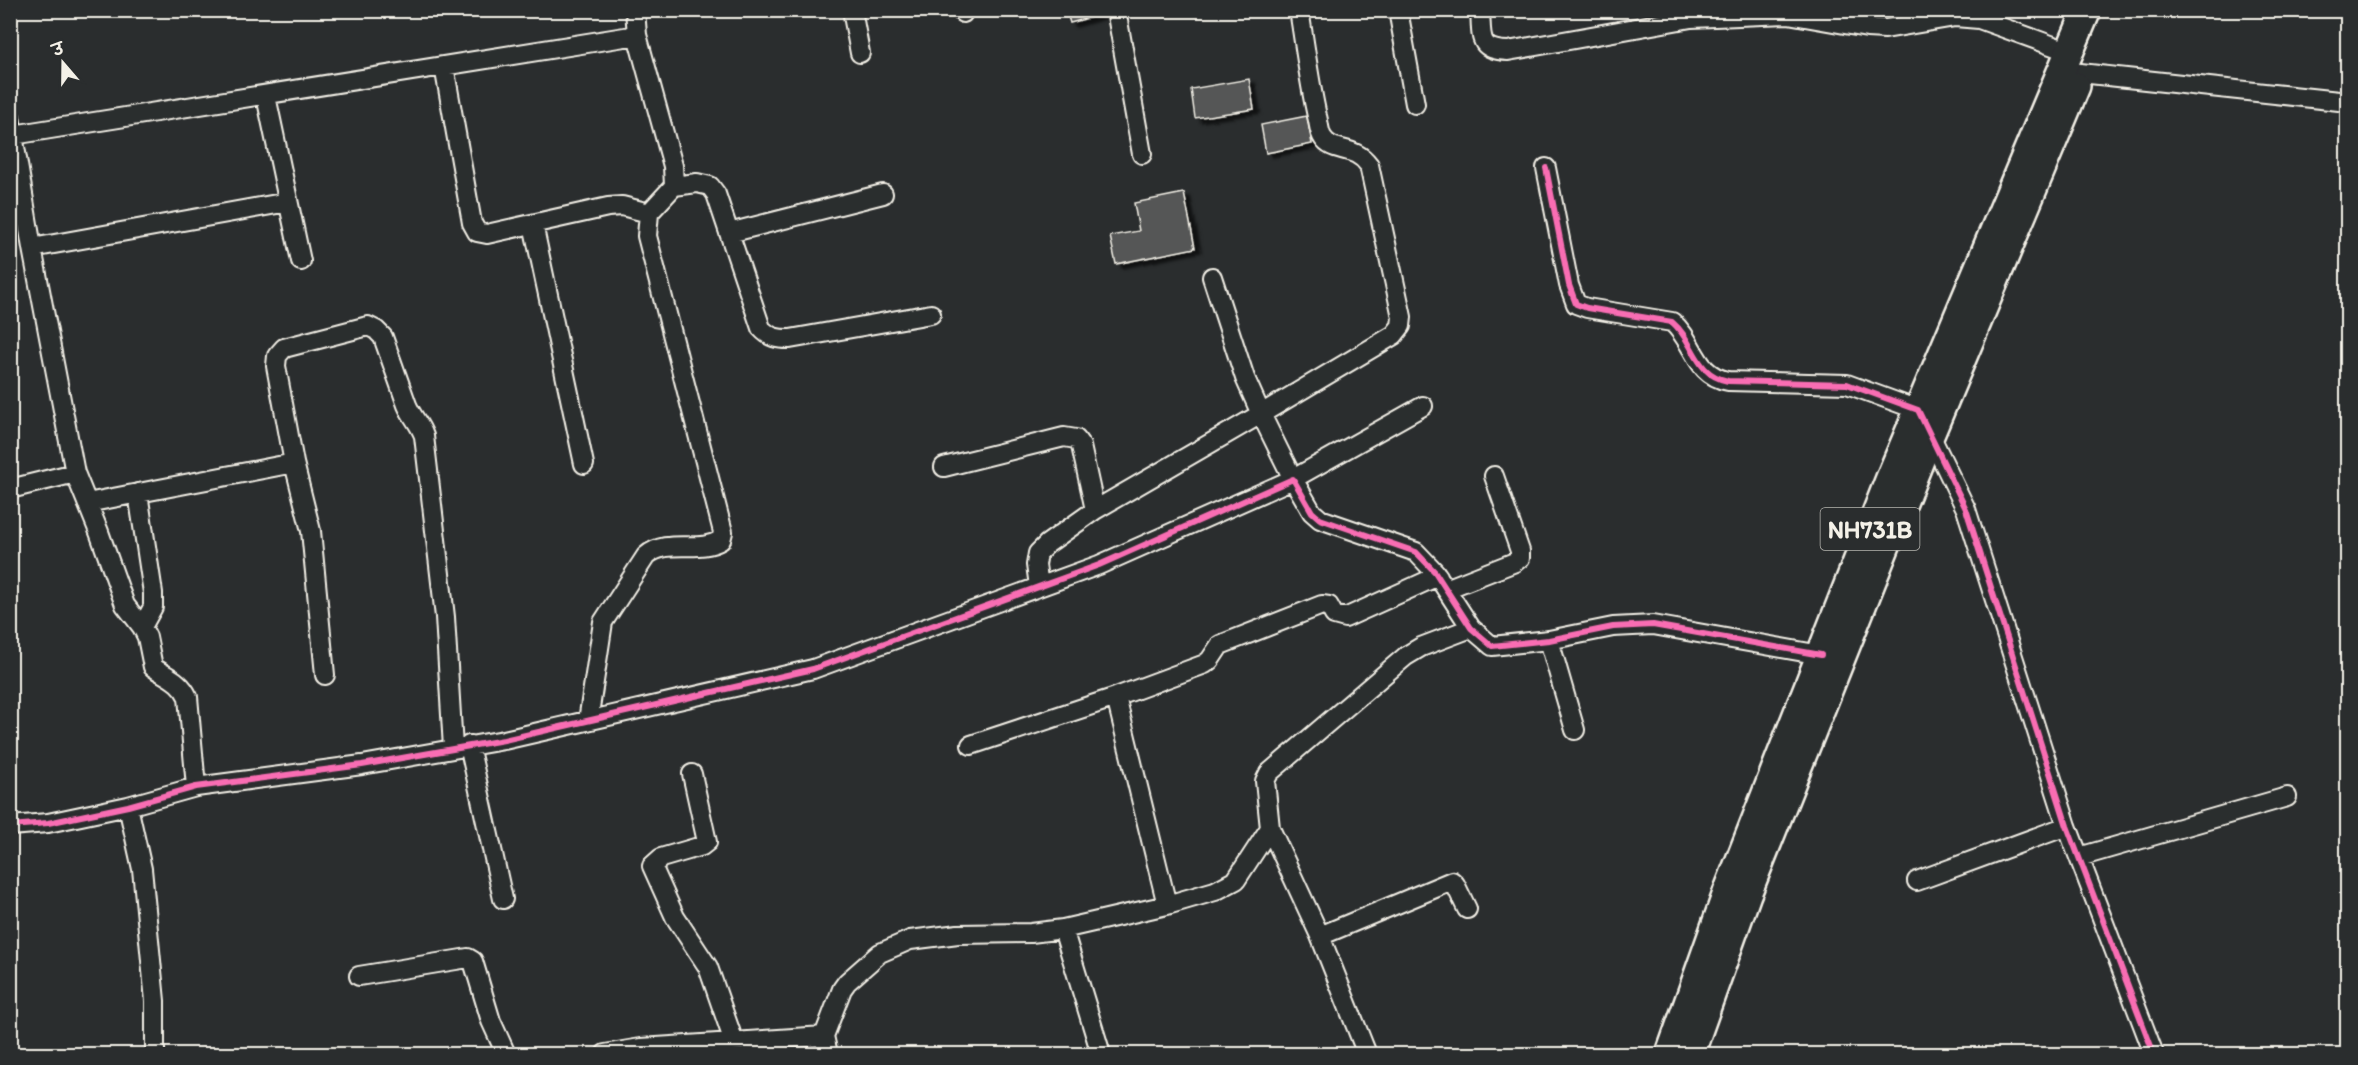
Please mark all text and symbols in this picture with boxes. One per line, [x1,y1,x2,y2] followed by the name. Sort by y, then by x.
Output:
[33,33,93,93] north arrow
[48,38,68,61] text: उ
[1820,508,1920,550] road number: NH731B

